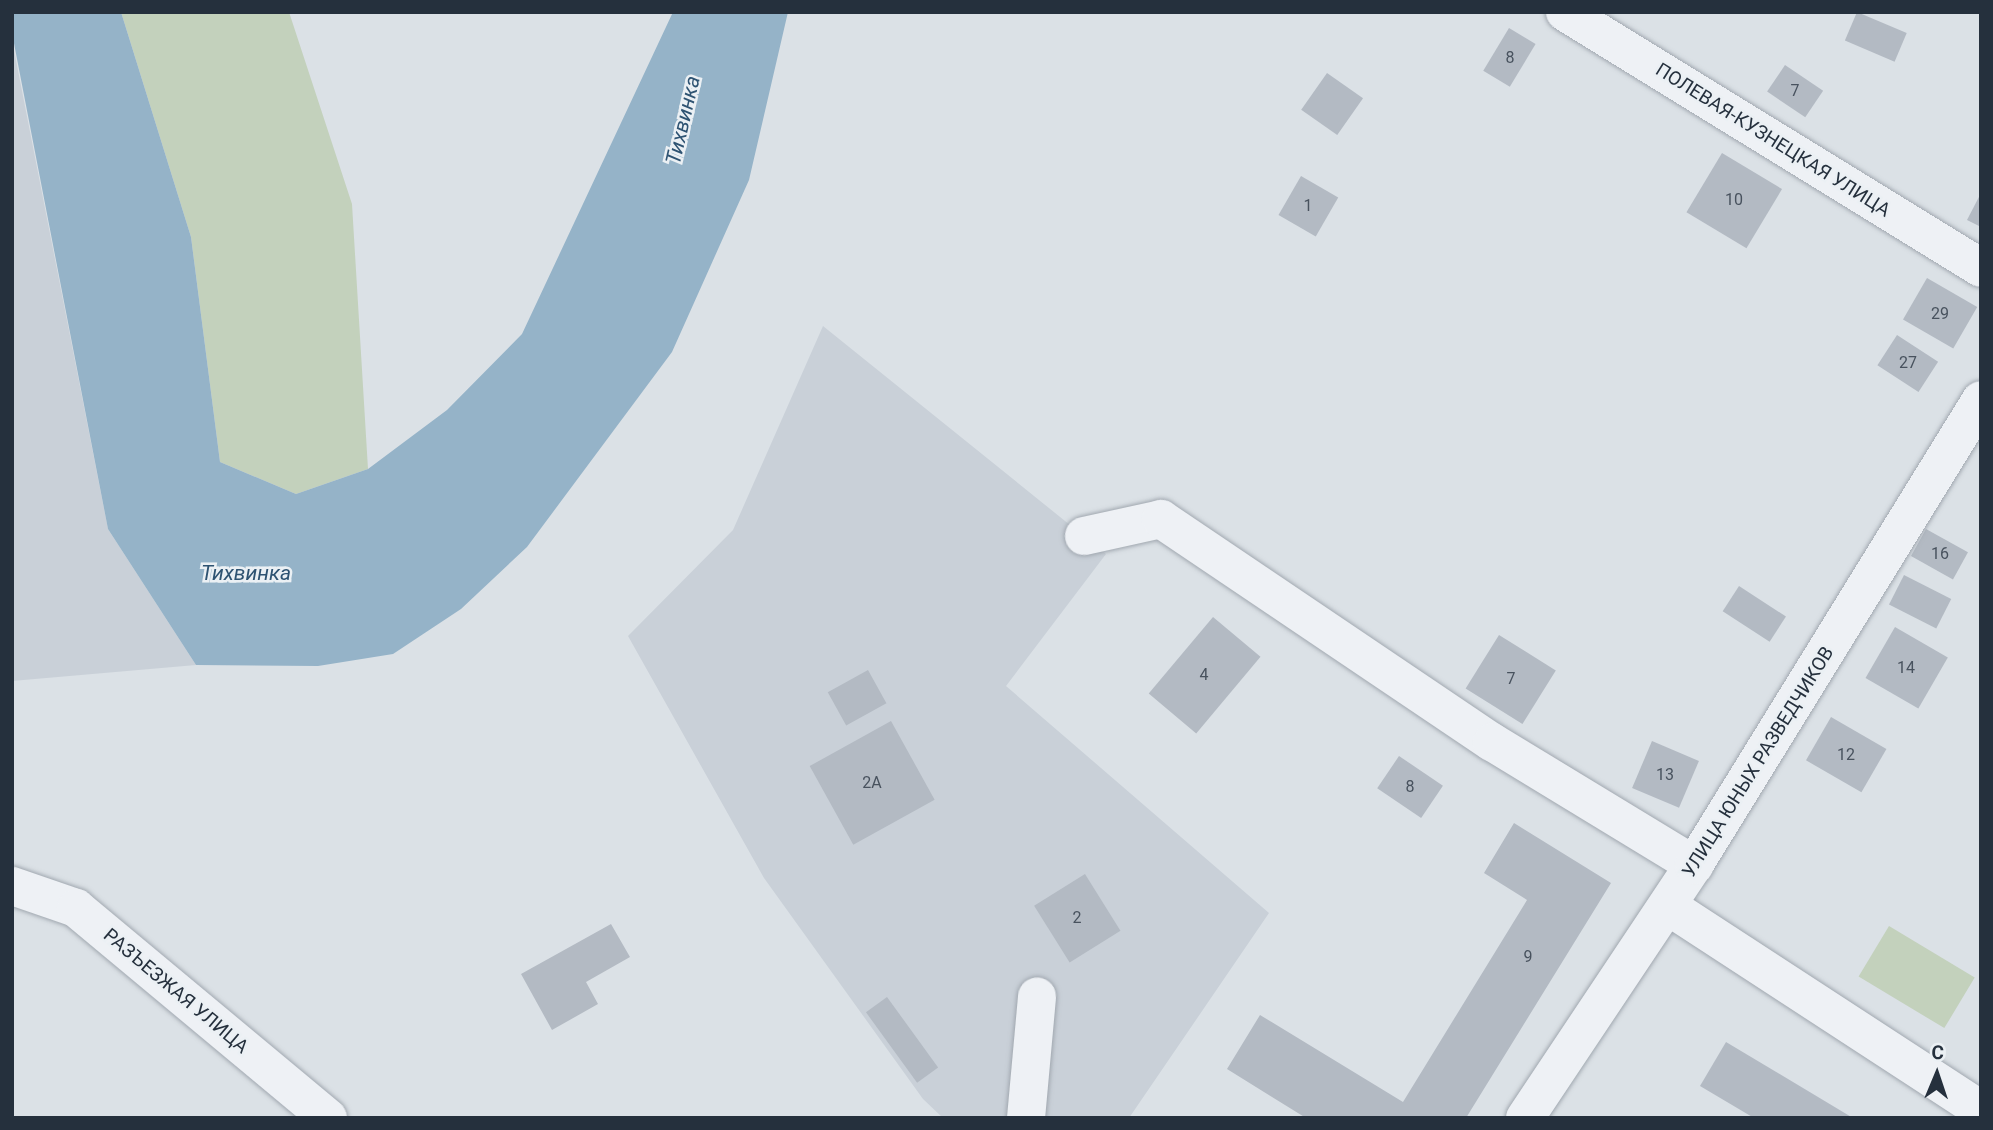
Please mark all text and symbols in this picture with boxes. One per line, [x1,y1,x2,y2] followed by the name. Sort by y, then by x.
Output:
[1506,48,1514,68] house number: 8
[1652,58,1894,222] street label: ПОЛЕВАЯ-КУЗНЕЦКАЯ УЛИЦА
[661,73,705,167] water label: Тихвинка
[1791,81,1799,101] house number: 7
[1725,190,1743,210] house number: 10
[1304,196,1312,216] house number: 1
[1931,304,1949,324] house number: 29
[1899,353,1917,373] house number: 27
[1931,544,1949,564] house number: 16
[201,560,291,586] water label: Тихвинка
[1677,642,1839,882] street label: УЛИЦА ЮНЫХ РАЗВЕДЧИКОВ
[1897,658,1915,678] house number: 14
[1200,665,1208,685] house number: 4
[1507,669,1515,689] house number: 7
[1837,745,1855,765] house number: 12
[1656,765,1674,785] house number: 13
[862,773,882,793] house number: 2А
[1406,777,1414,797] house number: 8
[1073,908,1081,928] house number: 2
[99,924,253,1058] street label: РАЗЪЕЗЖАЯ УЛИЦА
[1524,947,1532,967] house number: 9
[1902,1039,1972,1109] north arrow
[1931,1041,1944,1064] text: С

